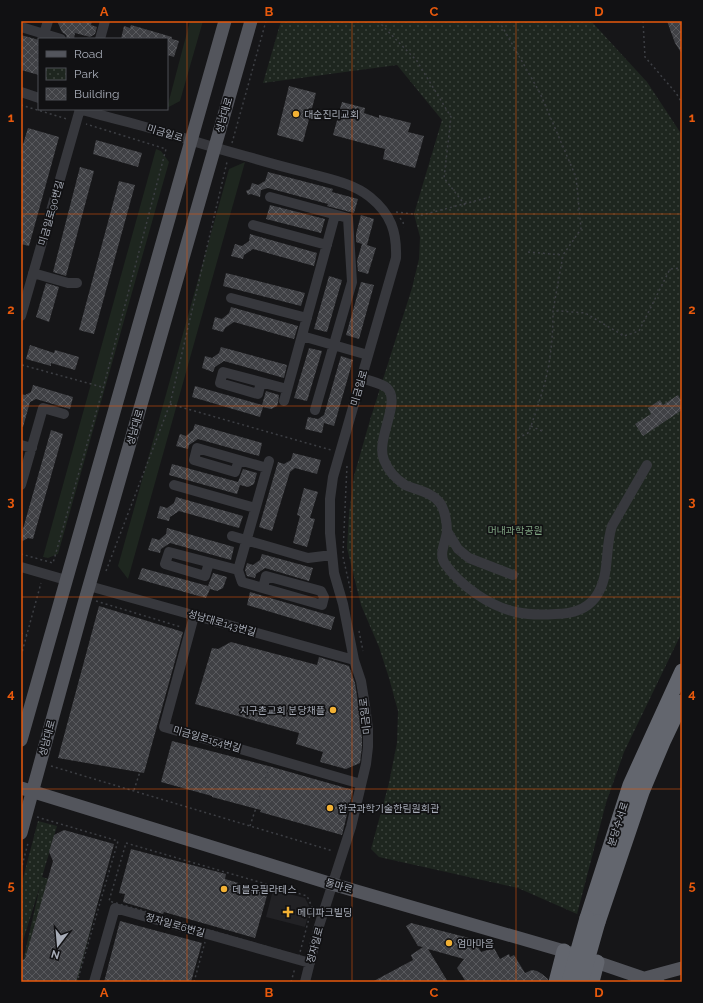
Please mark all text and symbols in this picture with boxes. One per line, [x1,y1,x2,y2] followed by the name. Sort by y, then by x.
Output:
[100,4,109,19] text: A
[265,4,274,19] text: B
[430,4,439,19] text: C
[594,4,604,19] text: D
[38,38,168,110] legend
[74,47,103,61] text: Road
[74,67,99,81] text: Park
[74,87,120,101] text: Building
[214,96,234,134] street label: 성남대로
[291,109,301,119] marker: 대순진리교회
[304,109,359,120] place label: 대순진리교회
[8,110,15,125] text: 1
[689,110,696,125] text: 1
[146,122,184,144] street label: 미금일로
[36,179,66,247] street label: 미금일로90번길
[7,302,15,317] text: 2
[688,302,696,317] text: 2
[349,369,369,407] street label: 미금일로
[125,408,145,446] street label: 성남대로
[7,494,15,509] text: 3
[688,494,696,509] text: 3
[487,525,543,536] park label: 머내과학공원
[187,608,257,638] street label: 성남대로143번길
[7,686,15,701] text: 4
[688,686,696,701] text: 4
[358,697,372,735] street label: 미금일로
[240,705,325,716] place label: 지구촌교회 분당채플
[328,705,338,715] marker: 지구촌교회 분당채플
[37,719,57,757] street label: 성남대로
[172,724,242,754] street label: 미금일로154번길
[606,800,630,848] street label: 분당수서로
[325,803,335,813] marker: 한국과학기술한림원회관
[338,803,440,814] place label: 한국과학기술한림원회관
[324,877,354,895] street label: 돌마로
[7,878,15,893] text: 5
[688,878,696,893] text: 5
[219,884,229,894] marker: 데블유필라테스
[232,884,296,895] place label: 데블유필라테스
[282,906,294,918] marker: 메디파크빌딩
[297,907,352,918] place label: 메디파크빌딩
[144,911,206,939] street label: 정자일로6번길
[38,925,78,965] north arrow
[305,926,325,964] street label: 정자일로
[444,938,454,948] marker: 엄마마음
[457,938,494,949] place label: 엄마마음
[50,947,61,962] text: N
[100,985,109,1000] text: A
[265,985,274,1000] text: B
[430,985,439,1000] text: C
[594,985,604,1000] text: D

